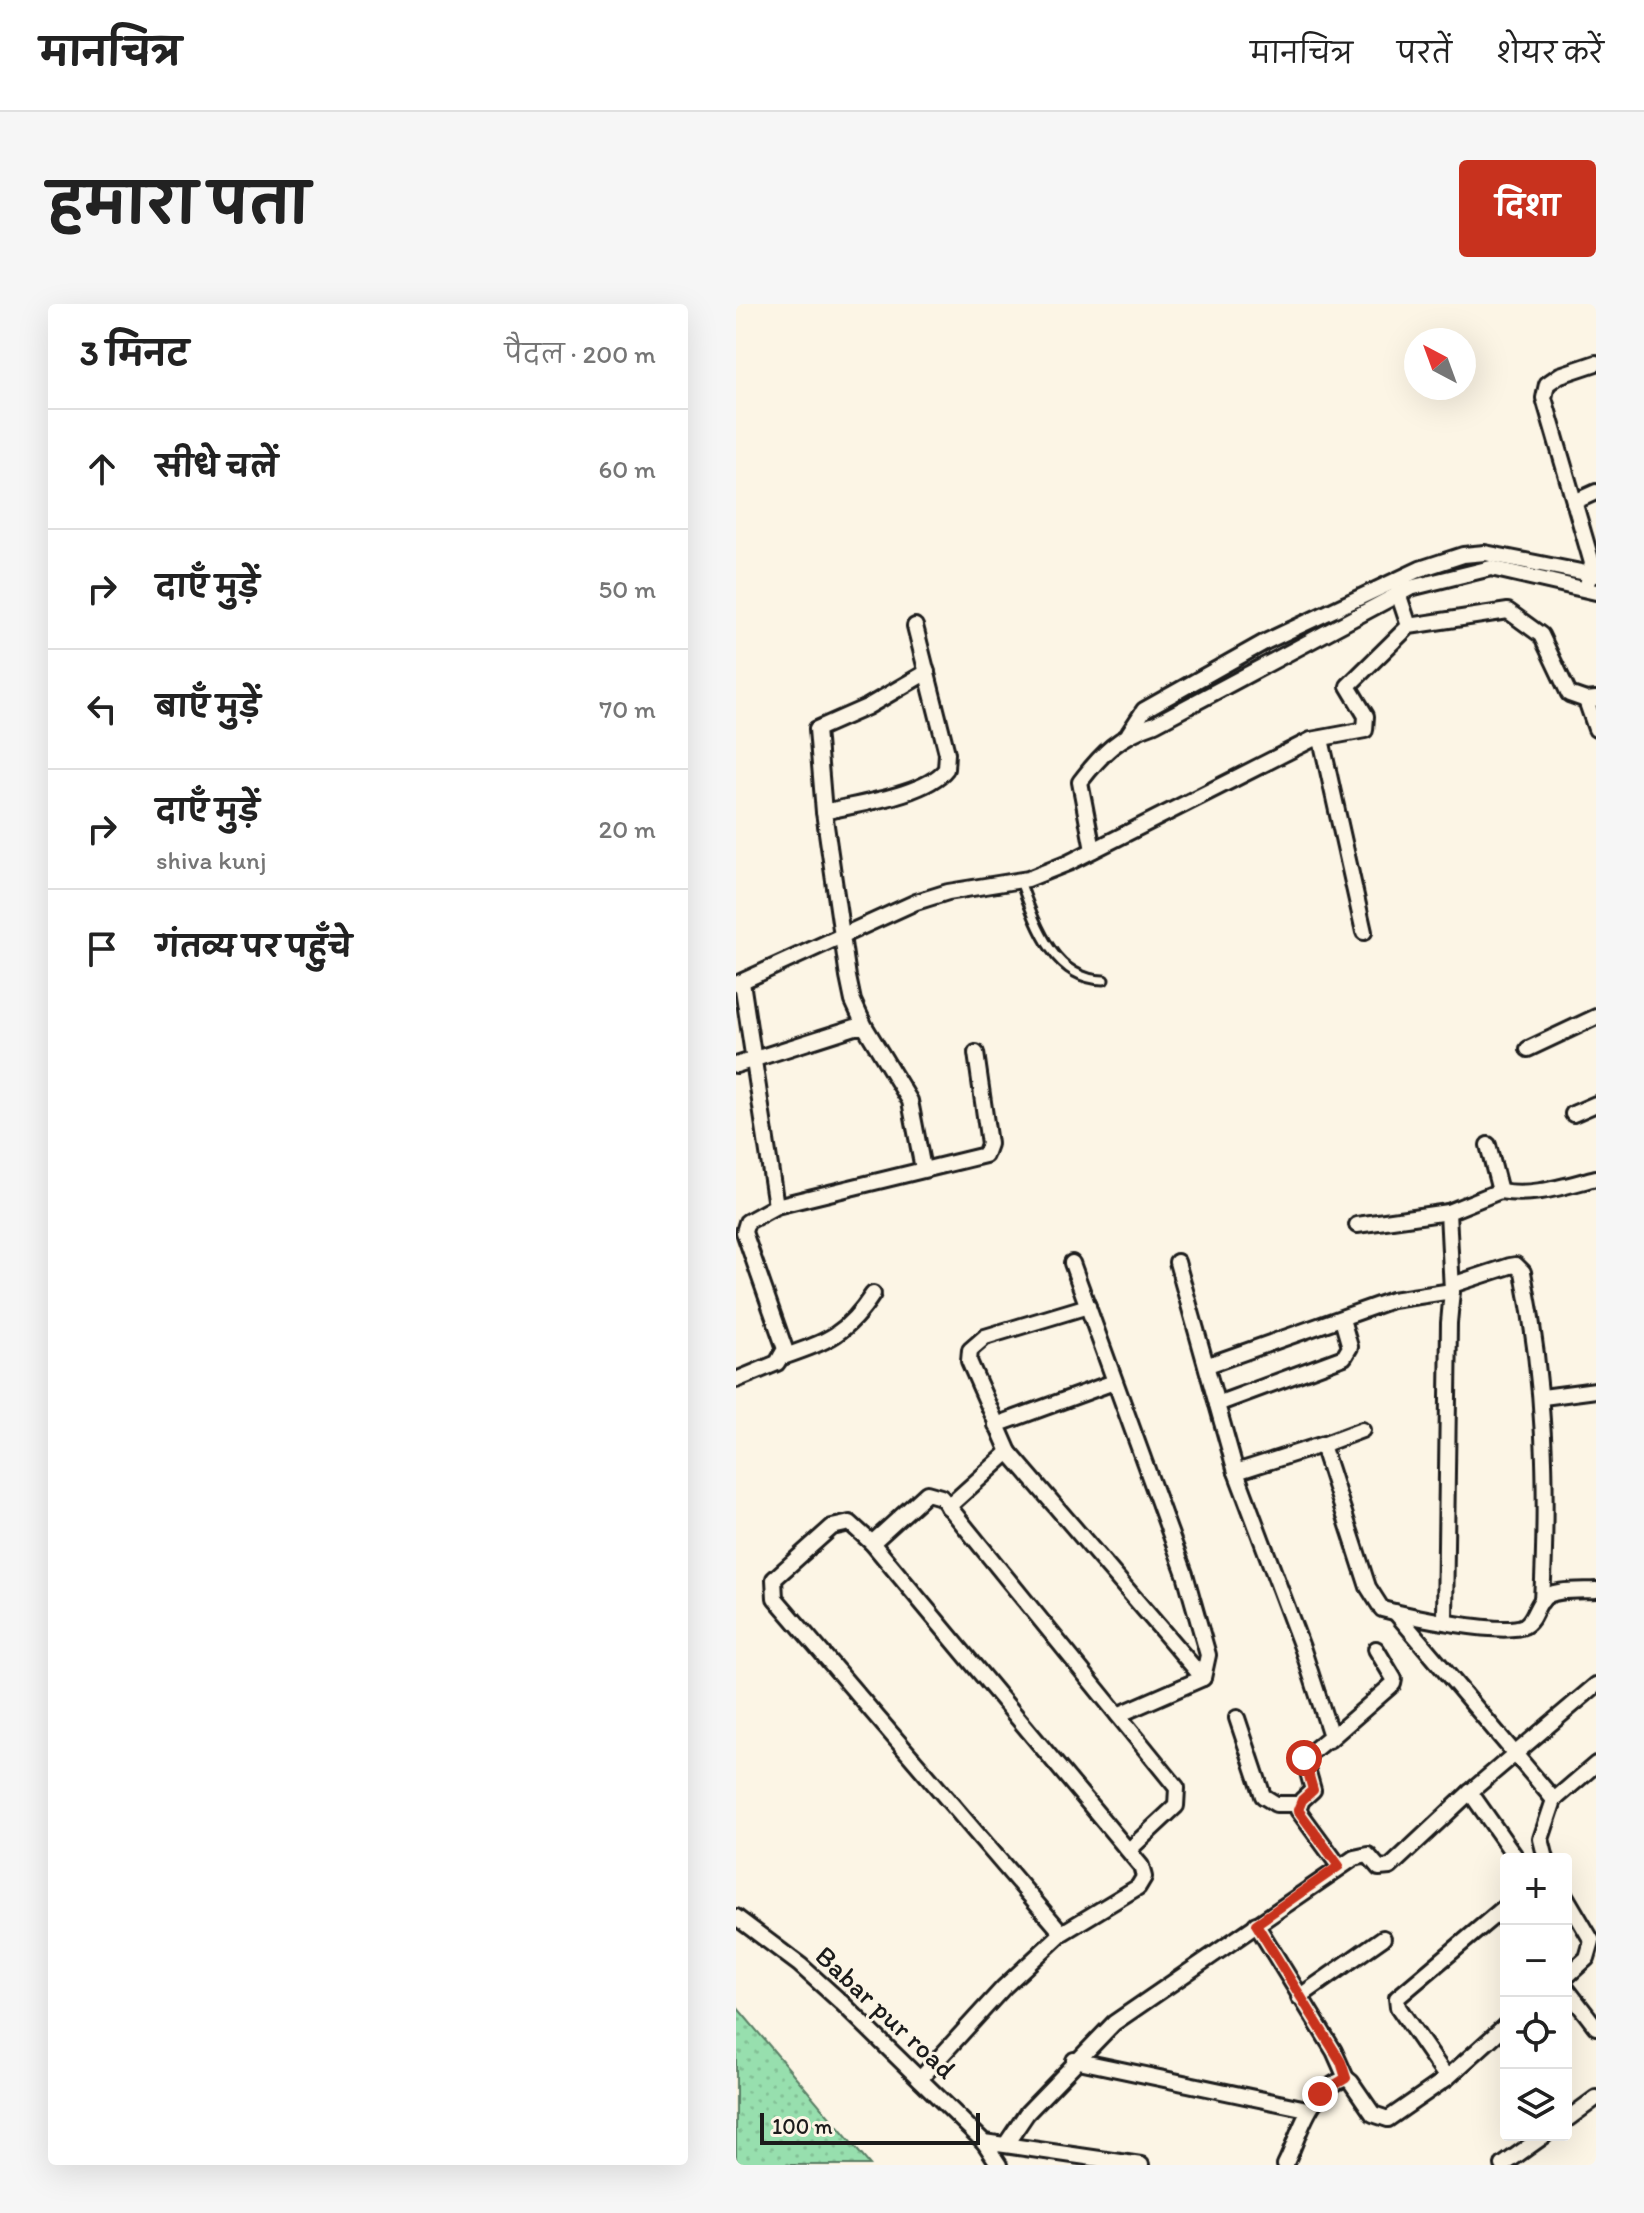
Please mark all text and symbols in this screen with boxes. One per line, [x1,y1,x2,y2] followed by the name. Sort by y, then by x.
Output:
[40,29,181,75] text: मानचित्र
[1250,36,1353,70] text: मानचित्र
[1397,36,1452,70] text: परतें
[1496,36,1604,70] text: शेयर करें
[1459,160,1596,257] button: दिशा
[48,170,309,237] text: हमारा पता
[1404,328,1476,400] north arrow
[80,333,189,374] text: 3 मिनट
[504,338,656,370] text: पैदल · 200 m
[80,447,124,491] icon: ahead
[156,448,278,485] text: सीधे चलें
[599,453,656,485] text: 60 m
[80,567,124,611] icon: right
[156,568,259,605] text: दाएँ मुड़ें
[599,573,656,605] text: 50 m
[80,687,124,731] icon: left
[156,688,260,725] text: बाएँ मुड़ें
[599,693,656,725] text: 70 m
[156,792,259,829] text: दाएँ मुड़ें
[80,807,124,851] icon: right
[599,813,656,845] text: 20 m
[156,844,266,876] text: shiva kunj
[80,927,124,971] icon: arrive
[156,928,352,965] text: गंतव्य पर पहुँचे
[1286,1740,1322,1776] route start
[1500,1853,1572,2141] map controls
[1500,1853,1572,1925] button: +
[1500,1925,1572,1997] button: −
[809,1938,963,2086] street label: Babar pur road
[1500,1997,1572,2069] button: locate
[1500,2069,1572,2141] button: layers
[1302,2076,1338,2112] route end
[760,2109,980,2145] scale bar
[772,2113,833,2140] text: 100 m

